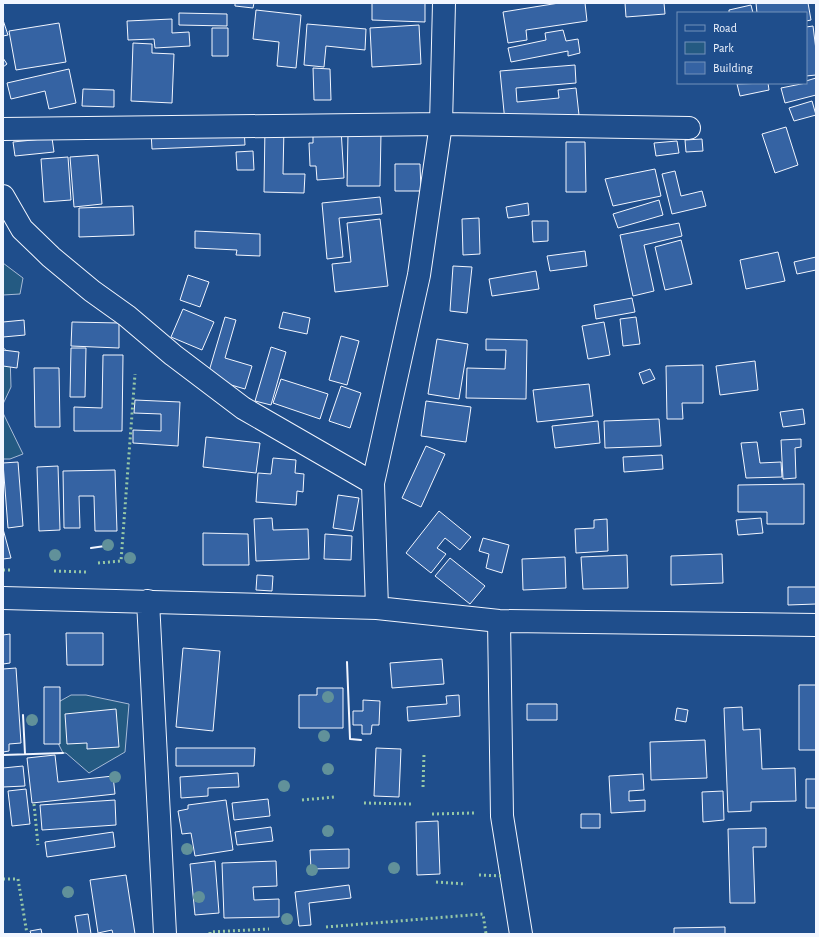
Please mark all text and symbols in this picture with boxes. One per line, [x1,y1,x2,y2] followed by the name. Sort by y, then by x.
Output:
[677,12,807,84] legend
[713,22,737,34] text: Road
[713,42,734,54] text: Park
[713,62,753,74] text: Building

